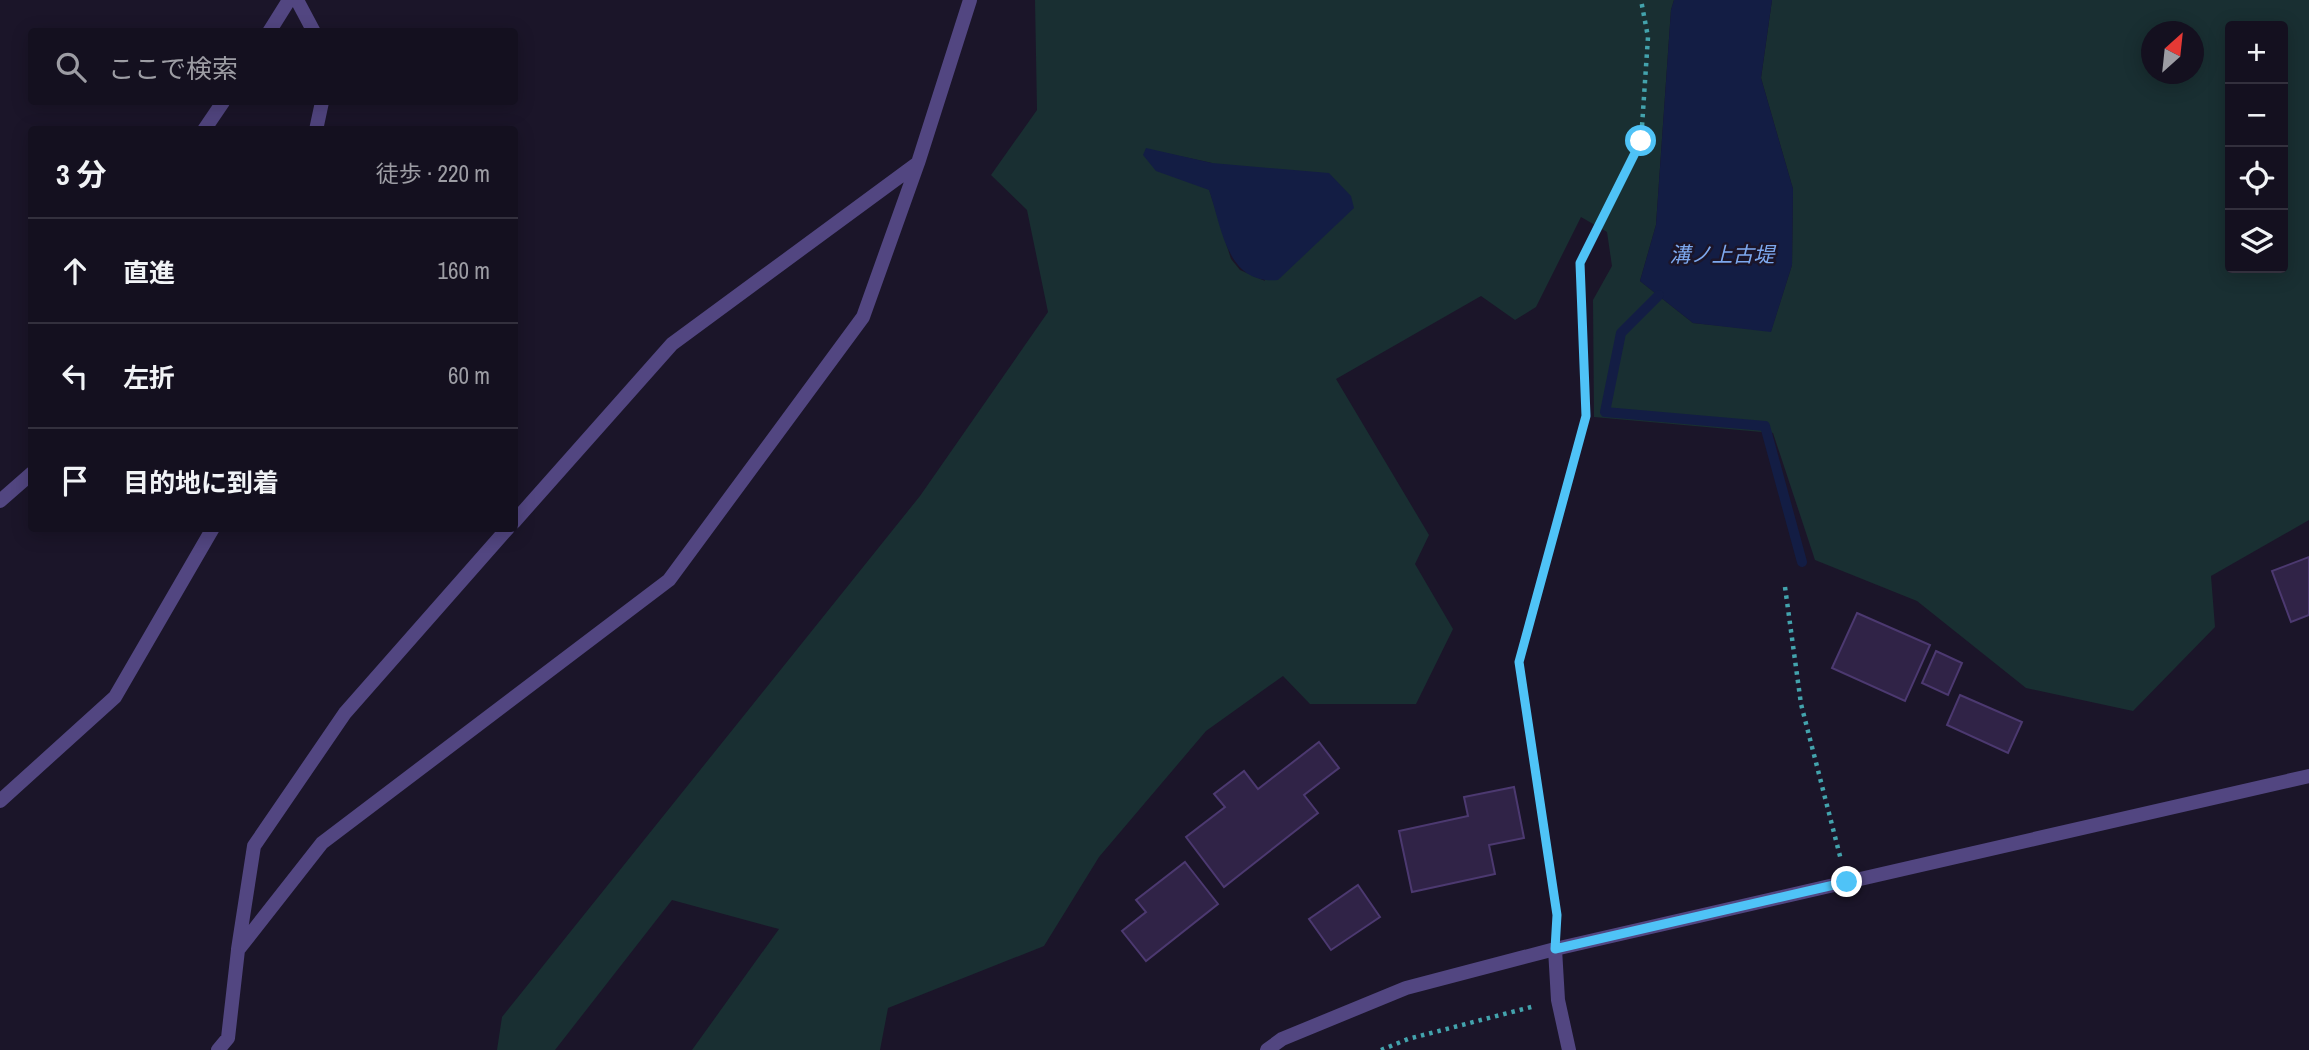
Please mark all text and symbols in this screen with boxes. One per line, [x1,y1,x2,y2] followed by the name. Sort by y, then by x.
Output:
[2141,21,2204,84] north arrow
[2225,21,2288,273] map controls
[2225,21,2288,84] button: +
[28,28,518,105] search box
[52,48,90,86] icon: search
[108,51,238,86] text: ここで検索
[2225,84,2288,147] button: −
[1625,125,1656,156] route start
[2225,147,2288,210] button: locate
[56,154,107,194] text: 3 分
[376,158,490,189] text: 徒歩 · 220 m
[2225,210,2288,273] button: layers
[1670,240,1776,269] water label: 溝ノ上古堤
[56,252,94,290] icon: ahead
[123,255,175,290] text: 直進
[438,255,490,286] text: 160 m
[56,357,94,395] icon: left
[123,360,175,395] text: 左折
[448,360,490,391] text: 60 m
[56,462,94,500] icon: arrive
[123,465,279,500] text: 目的地に到着
[1831,866,1862,897] route end

